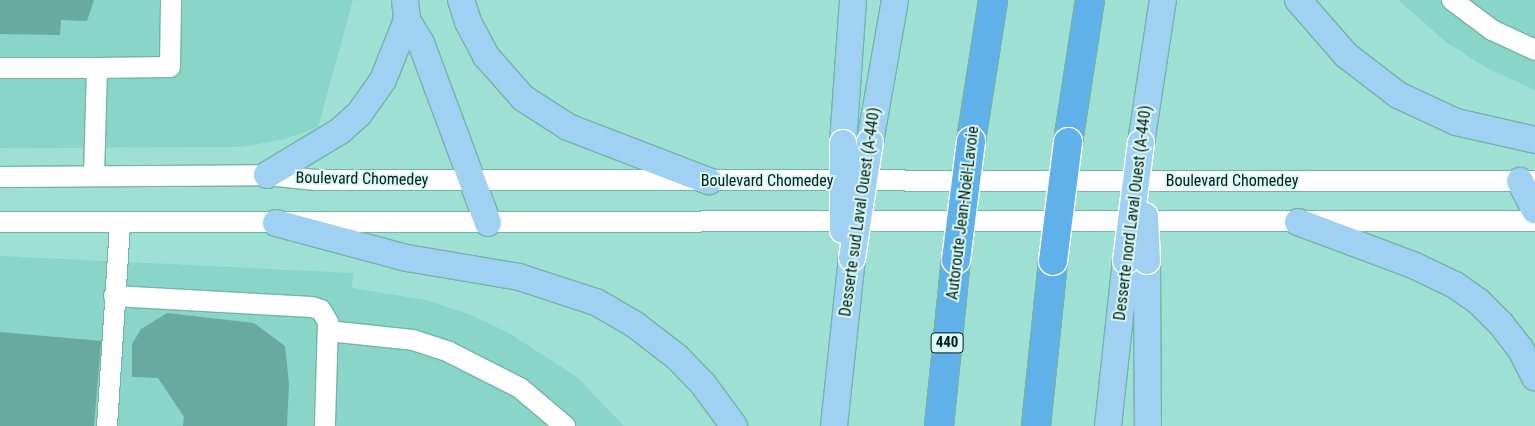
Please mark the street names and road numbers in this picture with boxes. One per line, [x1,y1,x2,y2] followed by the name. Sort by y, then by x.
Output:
[1110,104,1156,322] street label: Desserte nord Laval Ouest (A-440)
[836,106,884,318] street label: Desserte sud Laval Ouest (A-440)
[943,125,983,301] street label: Autoroute Jean-Noël-Lavoie
[296,168,428,190] street label: Boulevard Chomedey
[701,171,833,191] street label: Boulevard Chomedey
[1166,171,1298,191] street label: Boulevard Chomedey
[930,330,964,356] road number: 440

